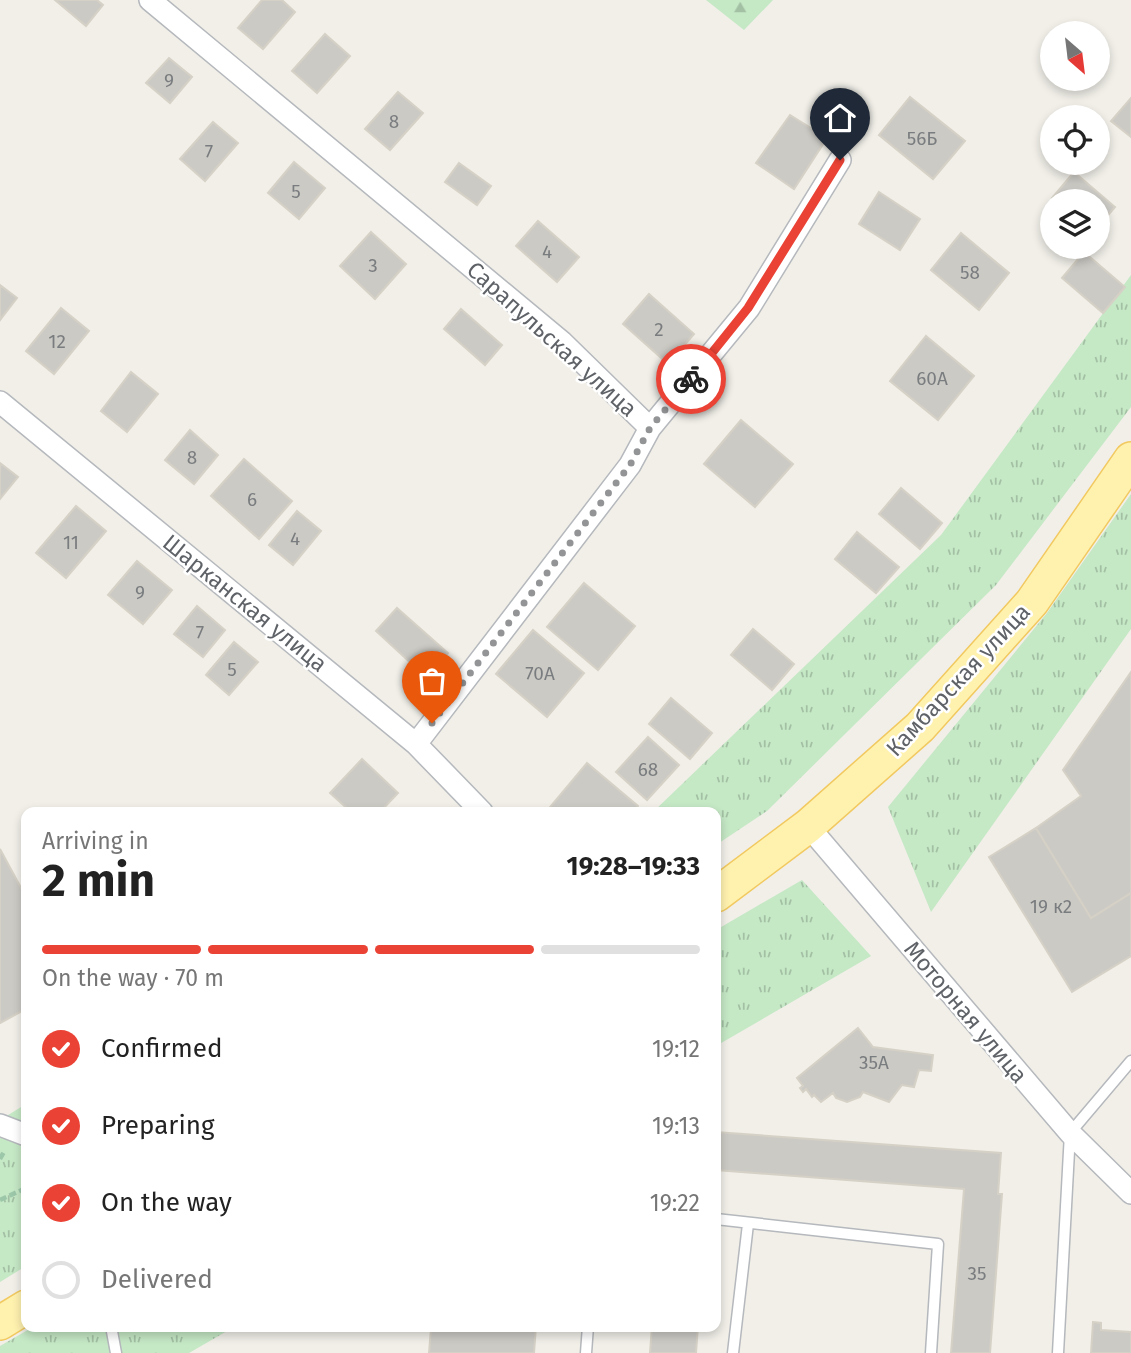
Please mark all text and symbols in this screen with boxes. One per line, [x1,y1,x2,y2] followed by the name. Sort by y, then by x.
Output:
[1040,21,1110,91] north arrow
[1040,21,1110,259] map controls
[164,69,174,92] house number: 9
[810,88,870,160] pin
[821,99,859,137] icon: home
[1040,105,1110,175] button: locate
[389,110,399,133] house number: 8
[907,127,937,150] house number: 56Б
[205,140,213,163] house number: 7
[291,180,301,203] house number: 5
[1040,189,1110,259] button: layers
[542,240,552,263] house number: 4
[368,254,378,277] house number: 3
[461,255,643,423] street label: Сарапульская улица
[960,261,980,284] house number: 58
[654,318,664,341] house number: 2
[48,330,66,353] house number: 12
[656,344,726,414] courier
[672,360,710,398] icon: bike
[916,367,948,390] house number: 60А
[187,446,197,469] house number: 8
[247,488,257,511] house number: 6
[290,527,300,550] house number: 4
[157,528,333,678] street label: Шарканская улица
[63,531,79,554] house number: 11
[135,581,145,604] house number: 9
[880,598,1036,762] street label: Камбарская улица
[196,621,204,644] house number: 7
[402,651,462,723] pin
[227,658,237,681] house number: 5
[413,662,451,700] icon: bag
[525,662,555,685] house number: 70А
[638,758,658,781] house number: 68
[42,827,149,855] text: Arriving in
[567,851,700,882] text: 19:28–19:33
[42,853,155,908] text: 2 min
[1030,895,1072,918] house number: 19 к2
[899,935,1033,1089] street label: Моторная улица
[42,964,224,992] text: On the way · 70 m
[42,1030,80,1068] icon: check
[101,1033,222,1064] text: Confirmed
[652,1035,700,1063] text: 19:12
[859,1051,889,1074] house number: 35А
[42,1107,80,1145] icon: check
[101,1110,214,1141] text: Preparing
[652,1112,700,1140] text: 19:13
[42,1184,80,1222] icon: check
[101,1187,232,1218] text: On the way
[650,1189,700,1217] text: 19:22
[967,1262,987,1285] house number: 35
[101,1264,213,1295] text: Delivered

